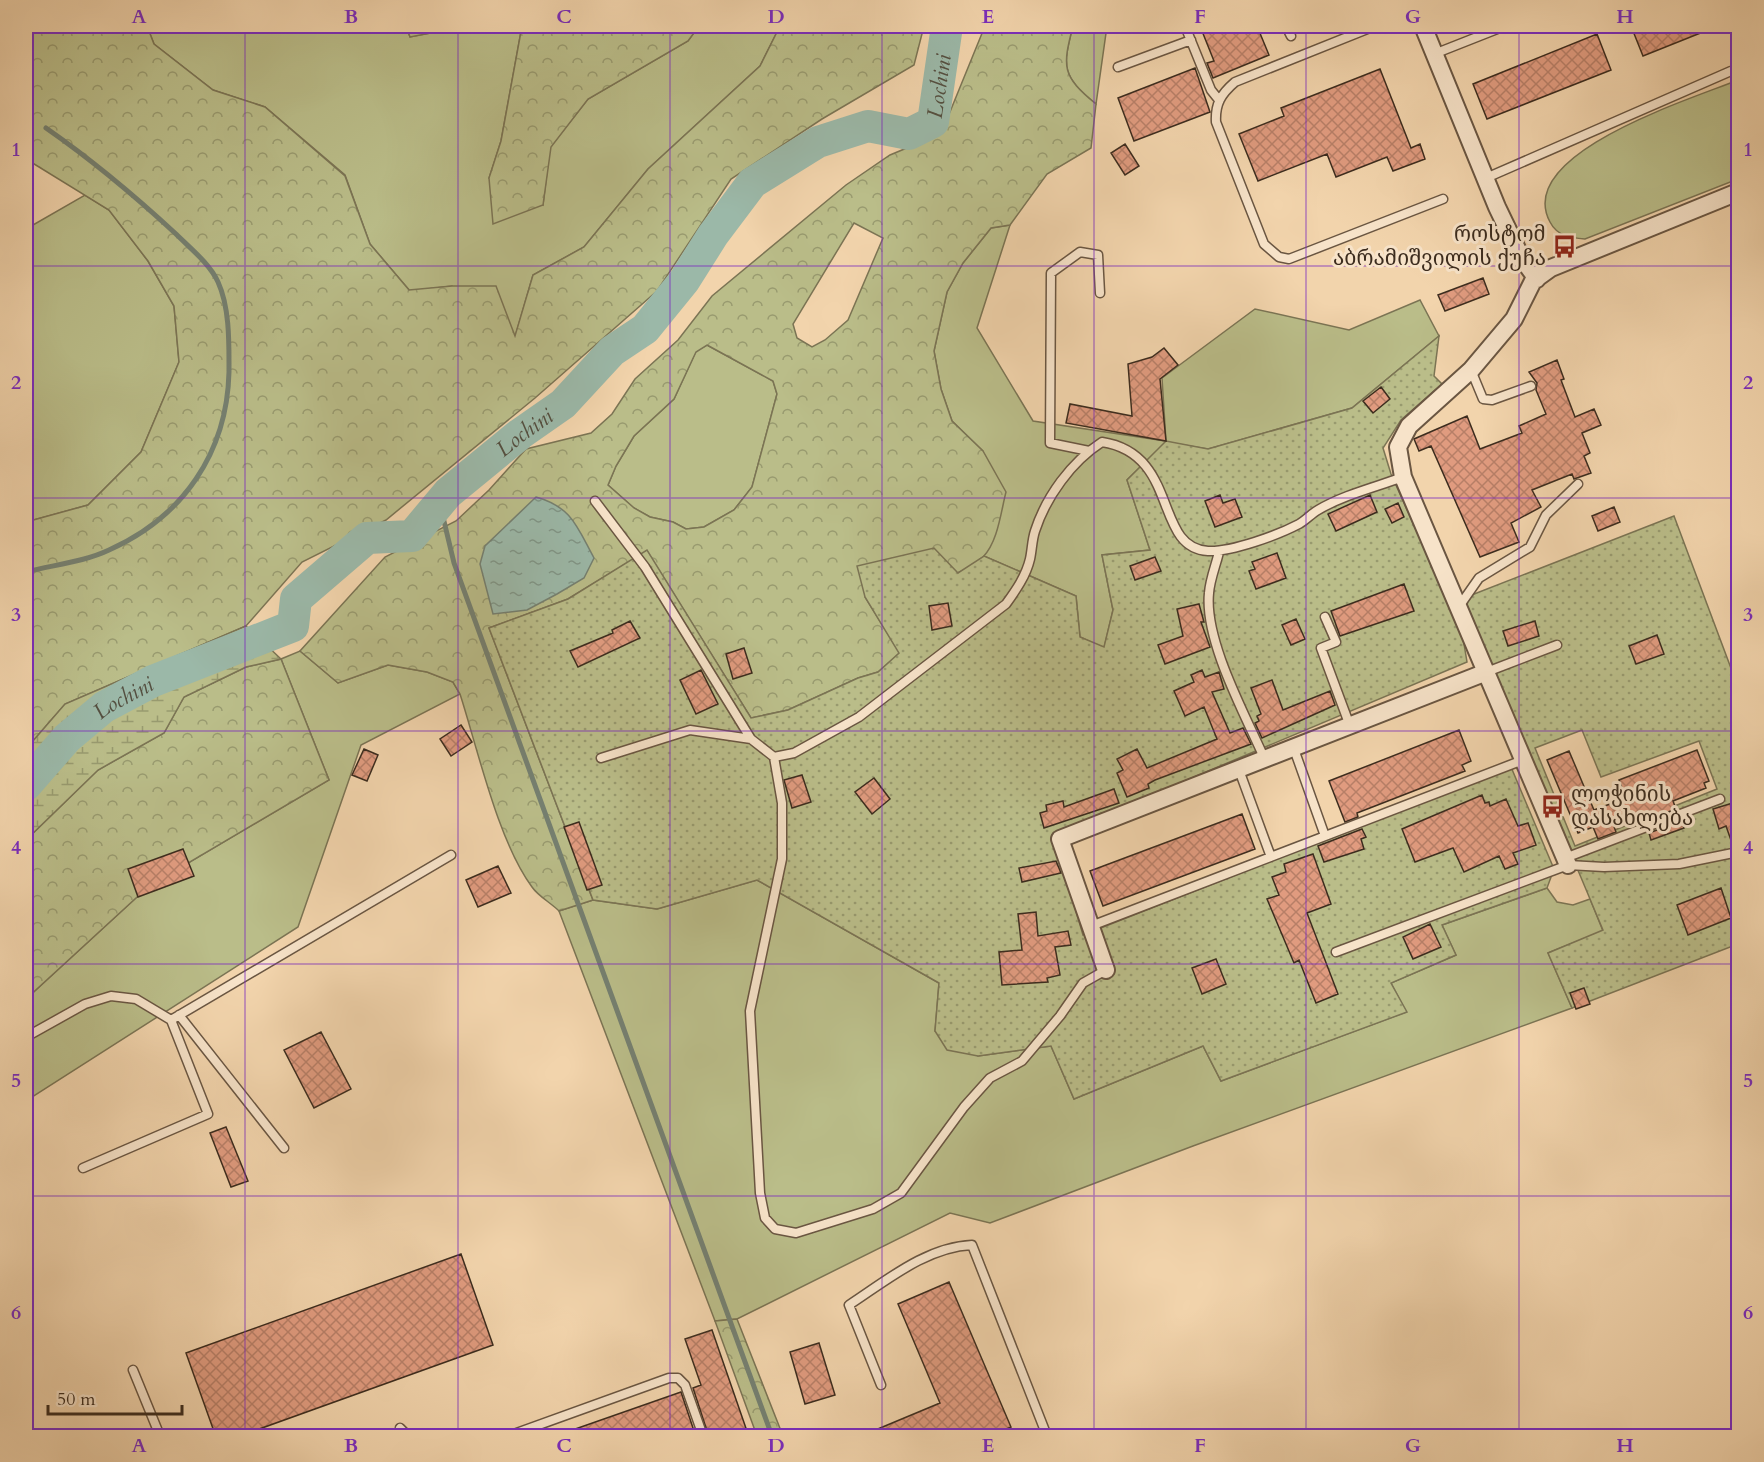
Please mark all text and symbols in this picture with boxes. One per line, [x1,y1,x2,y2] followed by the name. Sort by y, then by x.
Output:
[131,3,147,30] text: A
[344,3,358,30] text: B
[556,3,572,30] text: C
[767,3,785,30] text: D
[982,3,994,30] text: E
[1194,3,1206,30] text: F
[1405,3,1421,30] text: G
[1616,3,1634,30] text: H
[920,51,959,120] water label: Lochini
[11,136,21,163] text: 1
[1743,136,1753,163] text: 1
[1333,220,1546,273] place label: როსტომ აბრამიშვილის ქუჩა
[1551,233,1577,259] bus stop icon: როსტომ აბრამიშვილის ქუჩა
[11,369,21,396] text: 2
[1743,369,1753,396] text: 2
[490,401,560,464] water label: Lochini
[11,601,21,628] text: 3
[1743,601,1753,628] text: 3
[87,669,160,726] water label: Lochini
[1571,780,1693,833] place label: ლოჭინის დასახლება
[1540,793,1566,819] bus stop icon: ლოჭინის დასახლება
[11,834,21,861] text: 4
[1743,834,1753,861] text: 4
[11,1067,21,1094] text: 5
[1743,1067,1753,1094] text: 5
[11,1299,21,1326] text: 6
[1743,1299,1753,1326] text: 6
[48,1378,182,1416] scale bar
[57,1387,96,1412] text: 50 m
[131,1432,147,1459] text: A
[344,1432,358,1459] text: B
[556,1432,572,1459] text: C
[767,1432,785,1459] text: D
[982,1432,994,1459] text: E
[1194,1432,1206,1459] text: F
[1405,1432,1421,1459] text: G
[1616,1432,1634,1459] text: H

